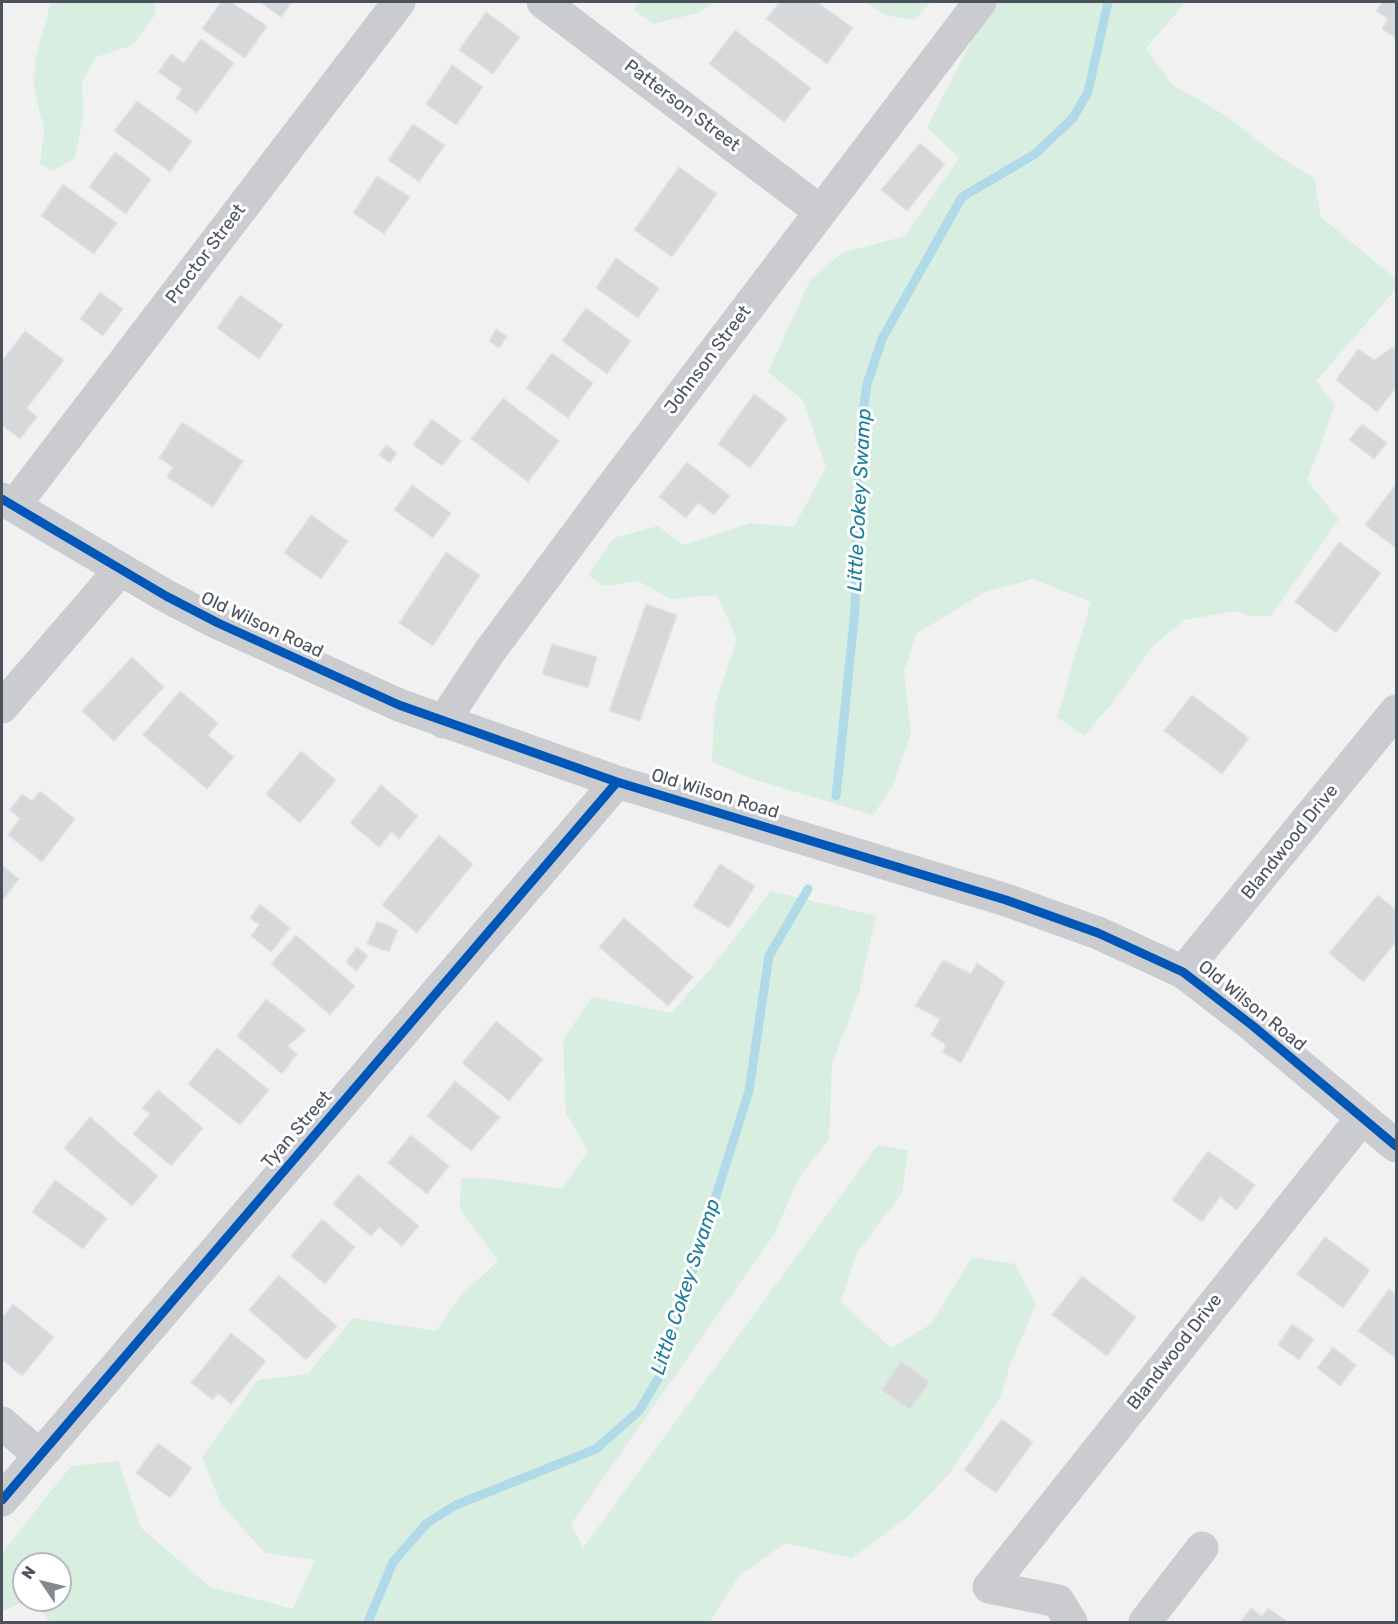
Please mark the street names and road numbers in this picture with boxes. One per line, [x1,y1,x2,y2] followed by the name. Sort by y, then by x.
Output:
[620,56,744,156] street label: Patterson Street
[162,200,250,308] street label: Proctor Street
[660,301,756,419] street label: Johnson Street
[197,587,327,663] street label: Old Wilson Road
[649,764,781,824] street label: Old Wilson Road
[1237,780,1343,904] street label: Blandwood Drive
[1194,956,1310,1056] street label: Old Wilson Road
[257,1087,337,1173] street label: Tyan Street
[1123,1290,1227,1414] street label: Blandwood Drive

